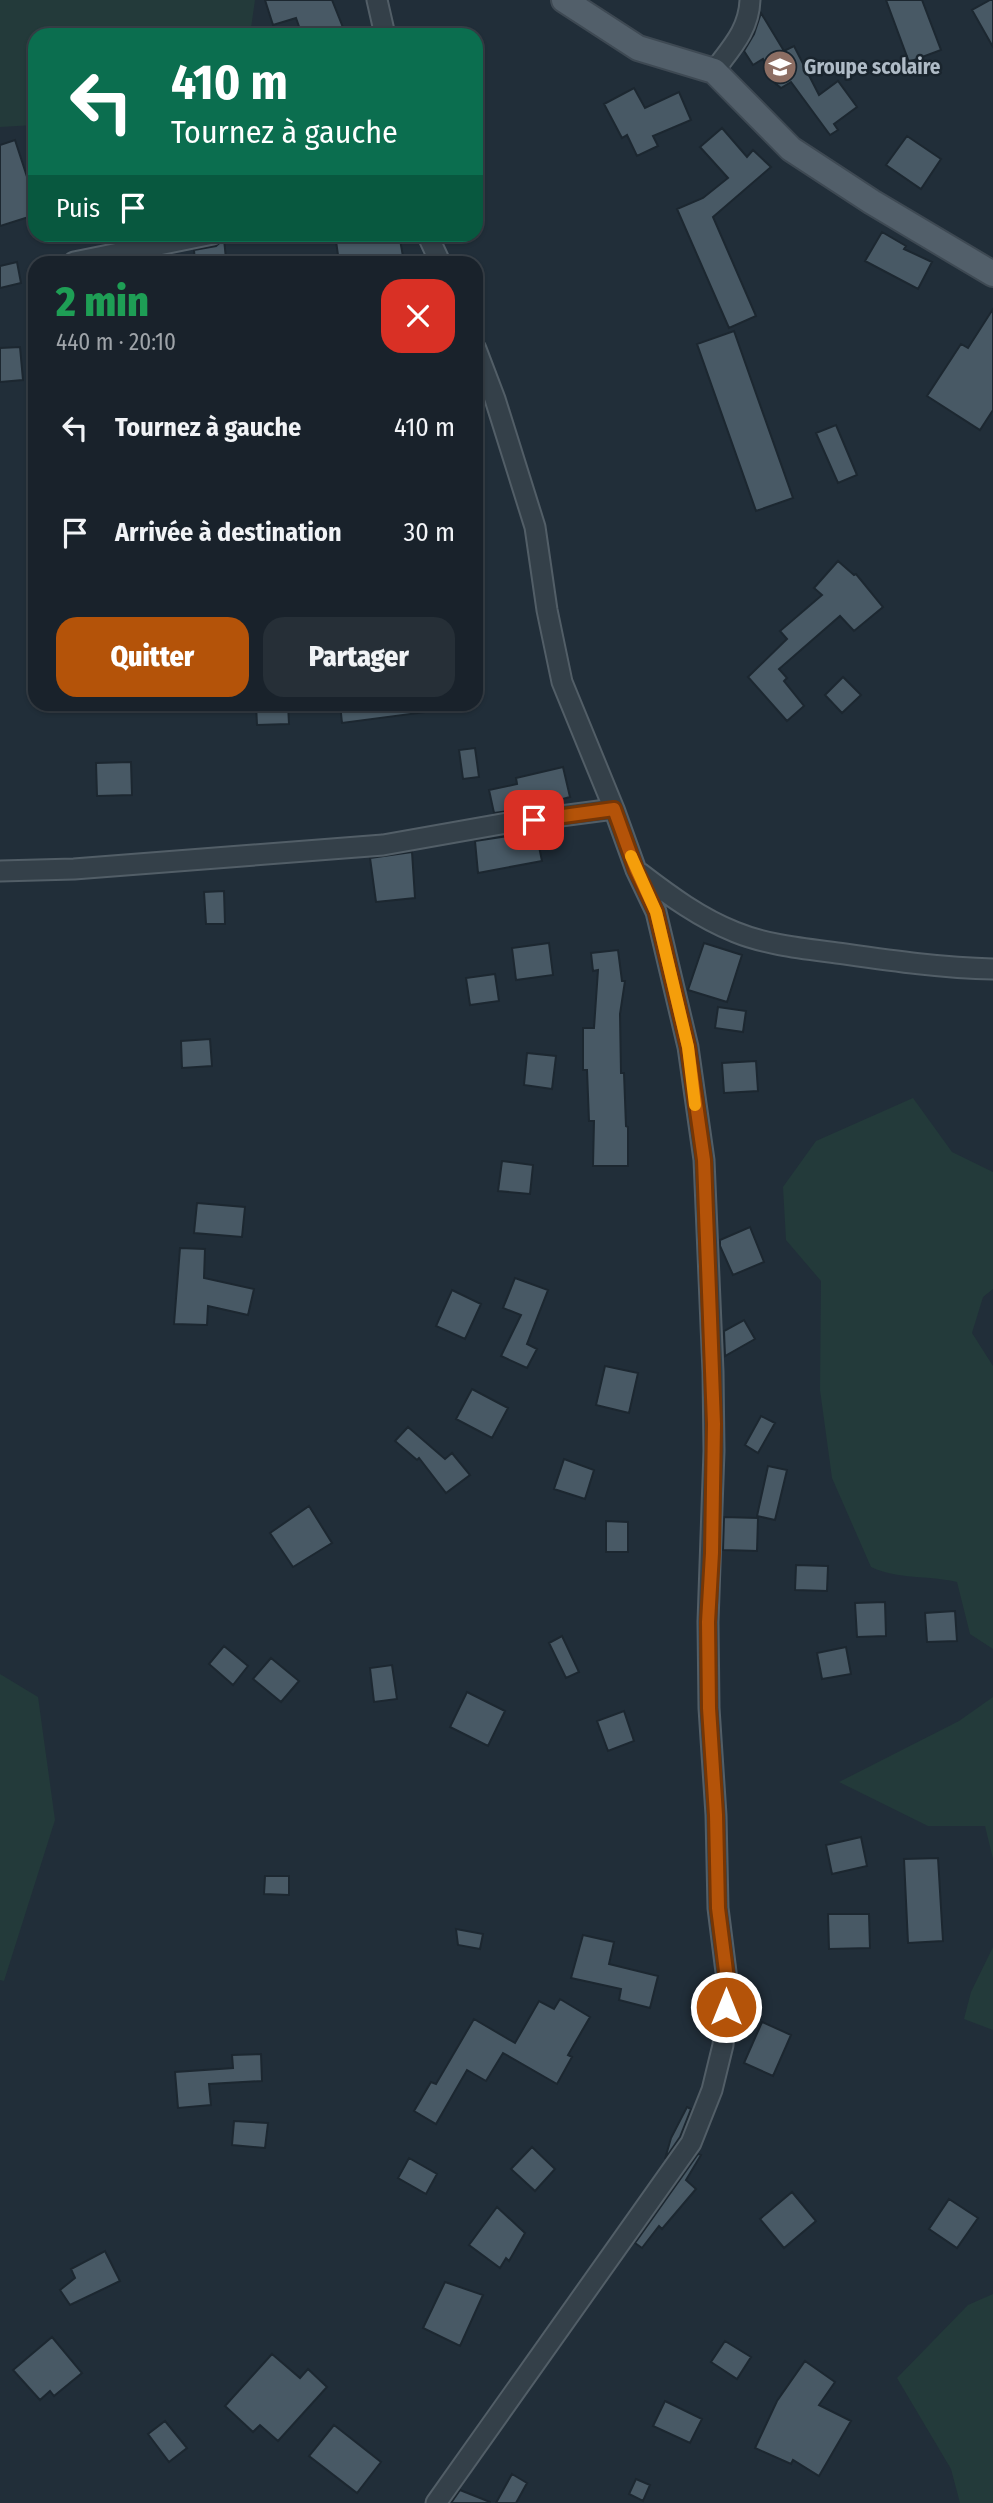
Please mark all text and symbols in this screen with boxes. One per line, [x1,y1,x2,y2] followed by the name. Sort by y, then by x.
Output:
[761,48,799,86] school or university icon: Groupe scolaire
[171,53,288,112] text: 410 m
[804,54,941,80] place label: Groupe scolaire
[56,56,147,147] icon: left
[171,113,398,151] text: Tournez à gauche
[114,189,152,227] icon: arrive
[56,193,100,224] text: Puis
[56,277,149,327] text: 2 min
[381,279,455,353] button: close
[56,328,176,356] text: 440 m · 20:10
[56,409,94,447] icon: left
[115,412,301,443] text: Tournez à gauche
[394,412,455,443] text: 410 m
[56,514,94,552] icon: arrive
[115,517,342,548] text: Arrivée à destination
[404,517,455,548] text: 30 m
[56,617,249,697] button: Quitter
[263,617,455,697] button: Partager
[504,790,564,850] pin
[515,801,553,839] icon: arrive
[689,1970,763,2044] position arrow

